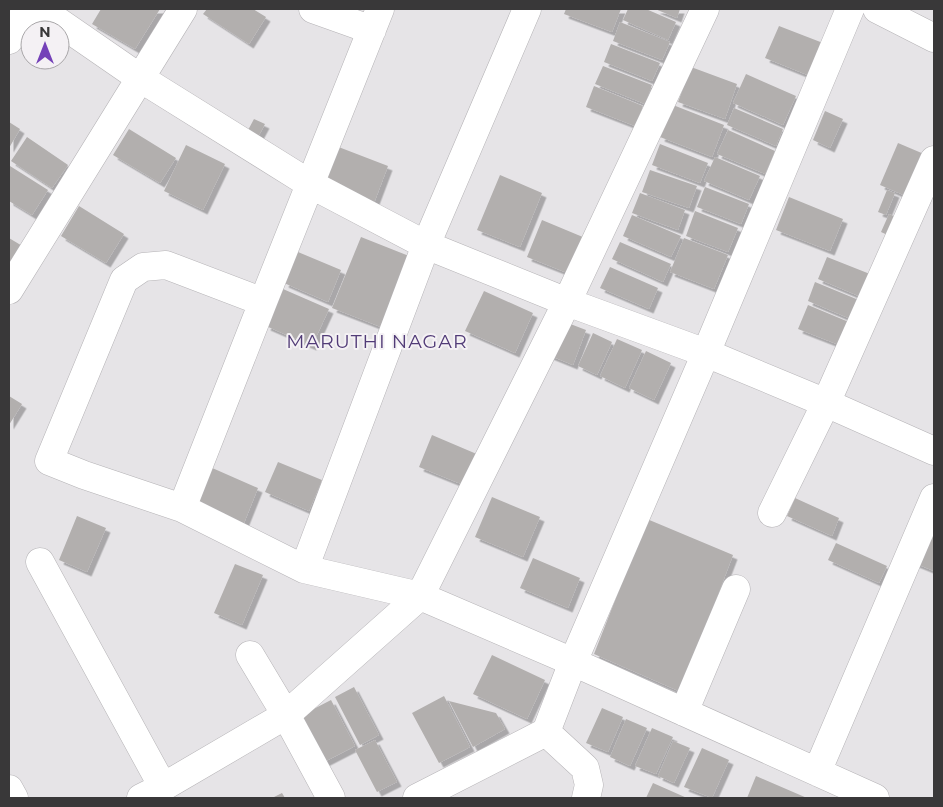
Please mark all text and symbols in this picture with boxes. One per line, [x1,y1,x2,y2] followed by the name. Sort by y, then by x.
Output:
[20,20,70,70] north arrow
[39,23,51,41] text: N
[286,330,468,353] district label: MARUTHI NAGAR

